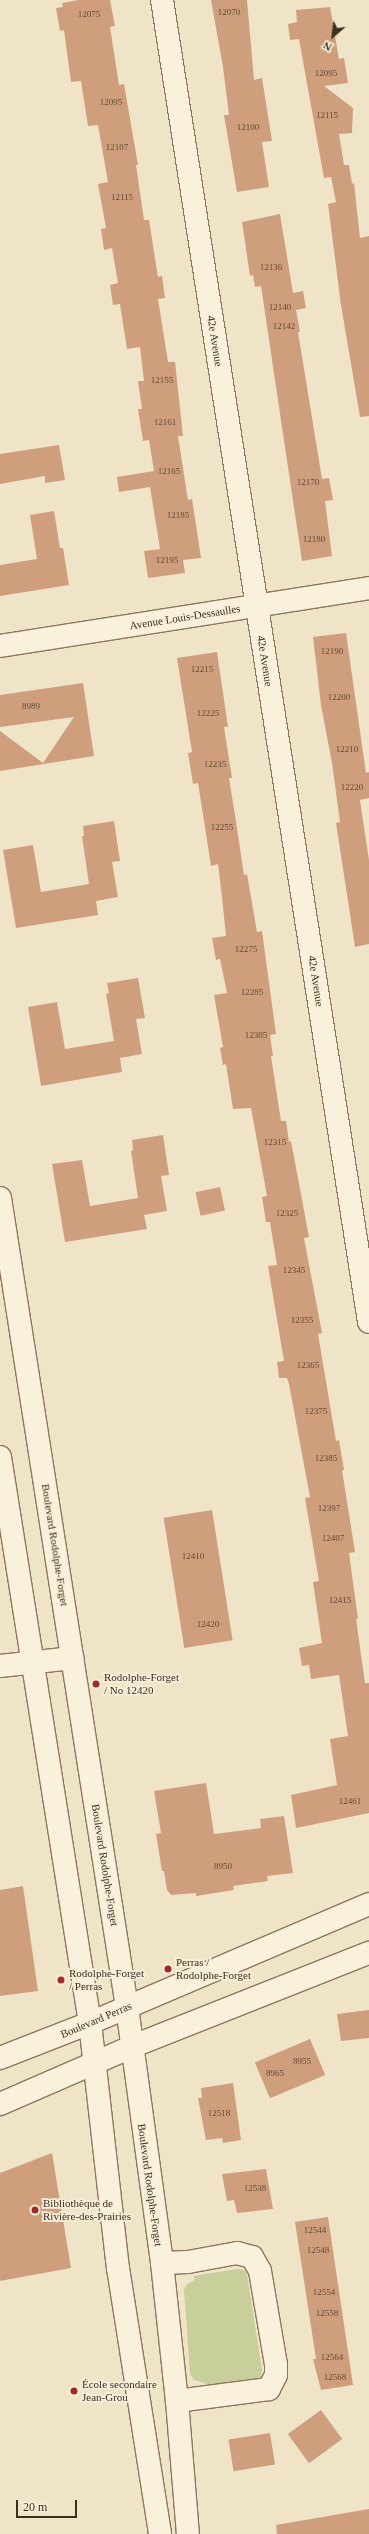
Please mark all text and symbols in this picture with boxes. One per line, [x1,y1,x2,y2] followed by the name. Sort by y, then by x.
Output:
[218,7,240,17] house number: 12070
[78,9,100,19] house number: 12075
[313,16,353,56] north arrow
[321,39,334,54] text: N
[315,68,337,78] house number: 12095
[100,97,122,107] house number: 12095
[316,110,338,120] house number: 12115
[237,122,259,132] house number: 12100
[106,142,128,152] house number: 12107
[111,192,133,202] house number: 12115
[260,262,282,272] house number: 12136
[269,302,291,312] house number: 12140
[204,314,226,368] street label: 42e Avenue
[273,321,295,331] house number: 12142
[151,375,173,385] house number: 12155
[154,417,176,427] house number: 12161
[158,466,180,476] house number: 12165
[297,477,319,487] house number: 12170
[167,510,189,520] house number: 12185
[303,534,325,544] house number: 12180
[156,555,178,565] house number: 12195
[129,602,241,632] street label: Avenue Louis-Dessaulles
[254,634,276,688] street label: 42e Avenue
[321,646,343,656] house number: 12190
[191,664,213,674] house number: 12215
[328,692,350,702] house number: 12200
[22,701,40,711] house number: 8989
[197,708,219,718] house number: 12225
[336,744,358,754] house number: 12210
[204,759,226,769] house number: 12235
[341,782,363,792] house number: 12220
[211,822,233,832] house number: 12255
[235,944,257,954] house number: 12275
[305,954,327,1008] street label: 42e Avenue
[241,987,263,997] house number: 12285
[245,1030,267,1040] house number: 12305
[264,1137,286,1147] house number: 12315
[276,1208,298,1218] house number: 12325
[283,1265,305,1275] house number: 12345
[291,1315,313,1325] house number: 12355
[297,1360,319,1370] house number: 12365
[305,1406,327,1416] house number: 12375
[315,1453,337,1463] house number: 12385
[39,1483,71,1607] street label: Boulevard Rodolphe-Forget
[318,1503,340,1513] house number: 12397
[322,1533,344,1543] house number: 12407
[182,1551,204,1561] house number: 12410
[329,1595,351,1605] house number: 12415
[197,1619,219,1629] house number: 12420
[104,1671,179,1697] place label: Rodolphe-Forget / No 12420
[91,1679,101,1689] marker: Rodolphe-Forget / No 12420
[339,1796,361,1806] house number: 12461
[89,1803,121,1927] street label: Boulevard Rodolphe-Forget
[214,1861,232,1871] house number: 8950
[176,1956,251,1982] place label: Perras / Rodolphe-Forget
[163,1964,173,1974] marker: Perras / Rodolphe-Forget
[69,1967,144,1993] place label: Rodolphe-Forget / Perras
[56,1975,66,1985] marker: Rodolphe-Forget / Perras
[58,1999,134,2041] street label: Boulevard Perras
[293,2056,311,2066] house number: 8955
[266,2068,284,2078] house number: 8965
[208,2108,230,2118] house number: 12518
[135,2123,165,2247] street label: Boulevard Rodolphe-Forget
[244,2183,266,2193] house number: 12538
[43,2197,131,2223] place label: Bibliothèque de Rivière-des-Prairies
[30,2205,40,2215] marker: Bibliothèque de Rivière-des-Prairies
[304,2225,326,2235] house number: 12544
[307,2245,329,2255] house number: 12548
[313,2287,335,2297] house number: 12554
[316,2308,338,2318] house number: 12558
[321,2352,343,2362] house number: 12564
[324,2372,346,2382] house number: 12568
[82,2378,157,2404] place label: École secondaire Jean-Grou
[69,2386,79,2396] marker: École secondaire Jean-Grou
[18,2492,79,2518] scale bar
[23,2500,47,2514] text: 20 m

